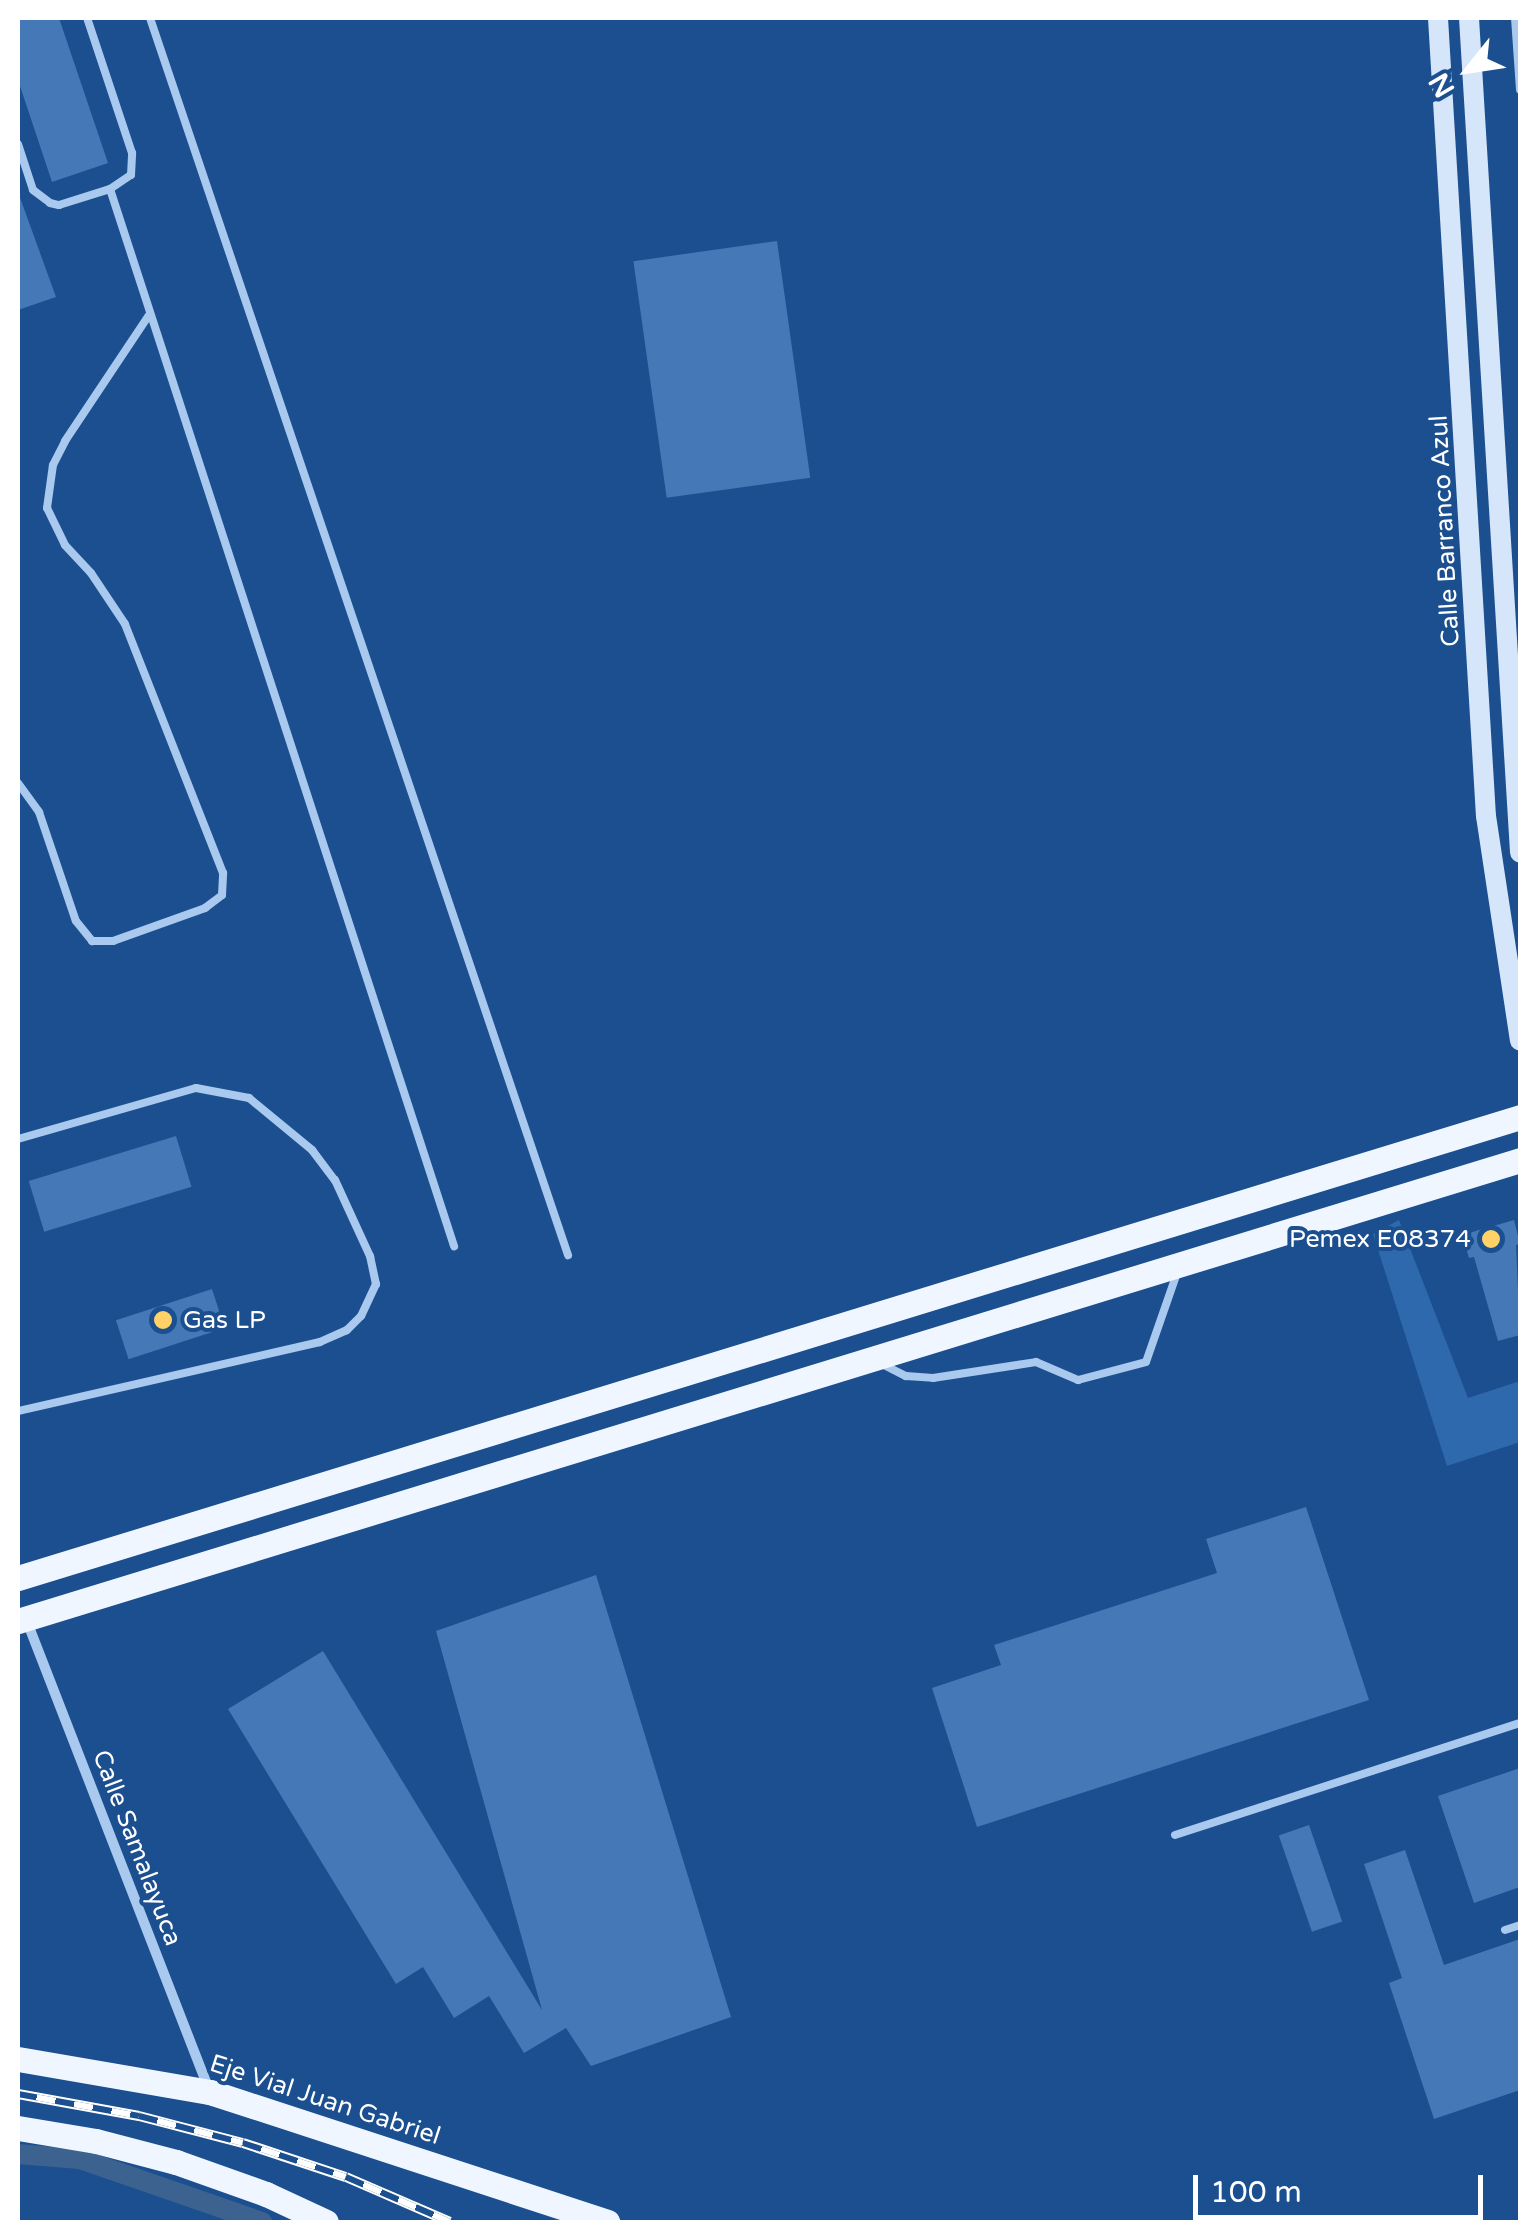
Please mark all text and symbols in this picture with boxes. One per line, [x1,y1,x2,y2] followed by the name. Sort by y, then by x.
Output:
[1418,20,1518,120] north arrow
[1422,67,1462,103] text: N
[1424,414,1466,648] street label: Calle Barranco Azul
[1289,1224,1471,1254] place label: Pemex E08374
[1480,1228,1502,1250] marker: Pemex E08374
[183,1305,266,1335] place label: Gas LP
[152,1309,174,1331] marker: Gas LP
[86,1746,188,1950] street label: Calle Samalayuca
[206,2049,444,2151] street label: Eje Vial Juan Gabriel
[1198,2155,1488,2217] scale bar
[1210,2174,1302,2211] text: 100 m

